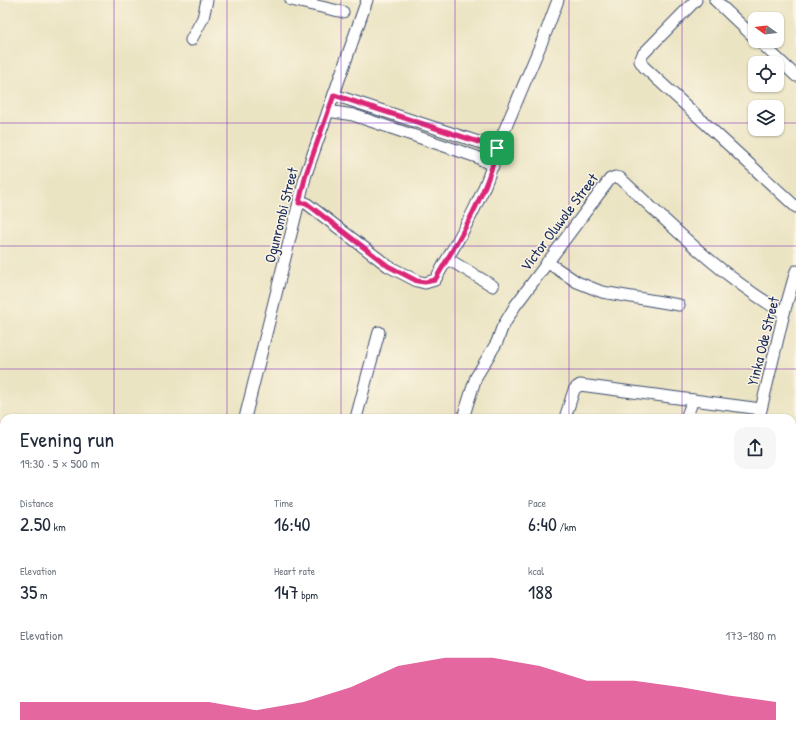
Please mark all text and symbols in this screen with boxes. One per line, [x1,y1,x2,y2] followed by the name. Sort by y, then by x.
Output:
[748,12,784,48] north arrow
[748,12,784,136] map controls
[748,56,784,92] button: locate
[748,100,784,136] button: layers
[480,131,514,165] pin
[486,137,508,159] icon: arrive
[259,164,303,265] street label: Ogunrombi Street
[515,168,603,275] street label: Victor Oluwole Street
[742,294,784,388] street label: Yinka Ode Street
[20,424,114,454] text: Evening run
[734,427,776,469] button: share
[20,454,100,472] text: 19:30 · 5 × 500 m
[20,496,54,510] text: Distance
[274,496,293,510] text: Time
[528,496,546,510] text: Pace
[20,510,51,537] text: 2.50
[274,510,310,537] text: 16:40
[528,510,557,537] text: 6:40
[51,520,66,534] text: km
[557,520,576,534] text: /km
[20,564,57,578] text: Elevation
[274,564,315,578] text: Heart rate
[528,564,544,578] text: kcal
[20,578,37,605] text: 35
[274,578,299,605] text: 147
[528,578,553,605] text: 188
[37,588,47,602] text: m
[299,588,318,602] text: bpm
[20,626,63,644] text: Elevation
[726,626,776,644] text: 173–180 m

